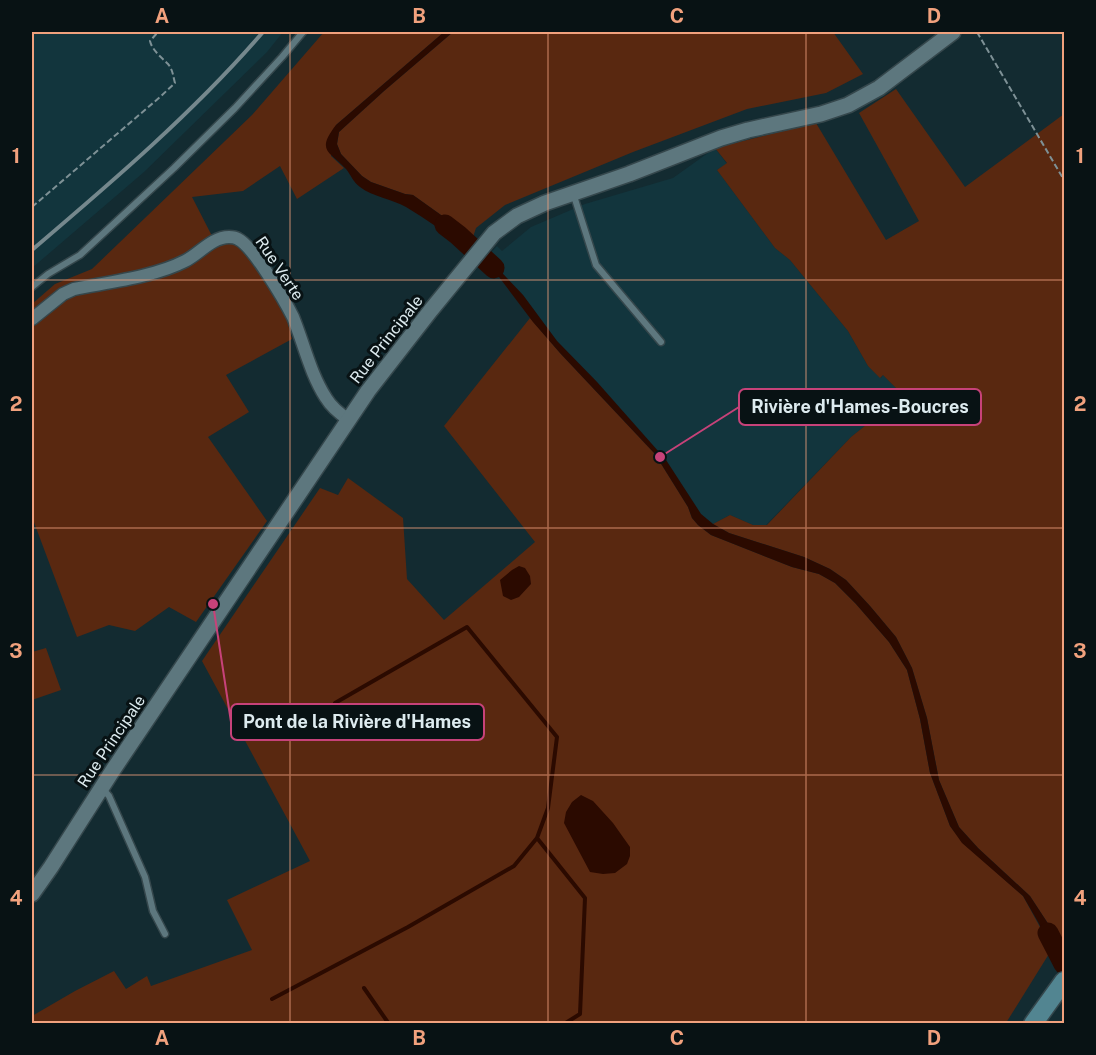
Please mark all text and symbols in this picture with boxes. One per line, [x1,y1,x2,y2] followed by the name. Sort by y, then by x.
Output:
[155,4,169,28] text: A
[412,4,426,28] text: B
[670,4,684,28] text: C
[927,4,941,28] text: D
[12,144,20,168] text: 1
[1076,144,1084,168] text: 1
[251,233,308,304] street label: Rue Verte
[346,291,427,387] street label: Rue Principale
[739,389,981,425] callout: Rivière d'Hames-Boucres
[10,392,22,416] text: 2
[1074,392,1086,416] text: 2
[751,396,969,417] text: Rivière d'Hames-Boucres
[9,639,23,663] text: 3
[1073,639,1087,663] text: 3
[74,692,149,791] street label: Rue Principale
[231,704,484,740] callout: Pont de la Rivière d'Hames
[243,711,471,732] text: Pont de la Rivière d'Hames
[9,886,23,910] text: 4
[1073,886,1087,910] text: 4
[155,1026,169,1050] text: A
[412,1026,426,1050] text: B
[670,1026,684,1050] text: C
[927,1026,941,1050] text: D

